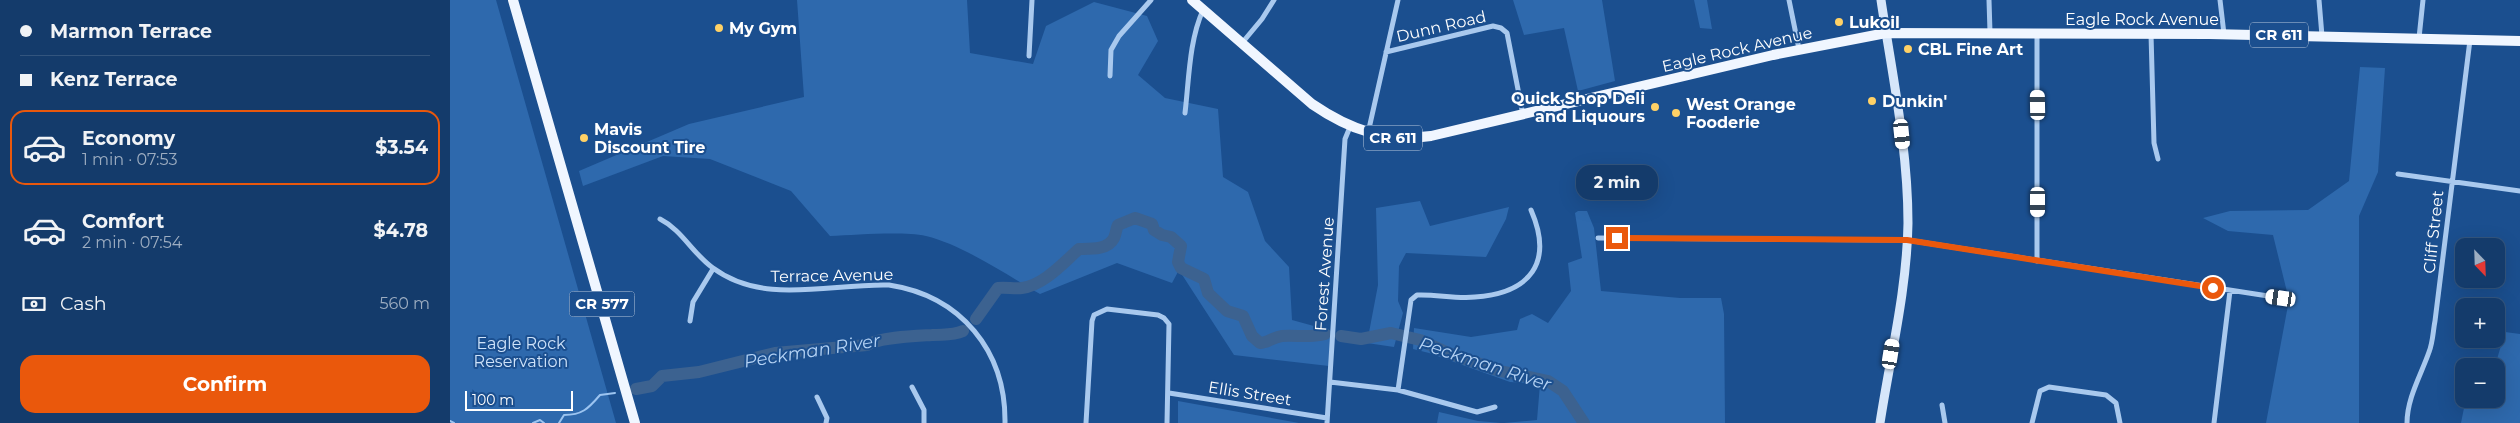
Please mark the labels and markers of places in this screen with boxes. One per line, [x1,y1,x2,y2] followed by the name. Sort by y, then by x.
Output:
[1849,13,1900,32] place label: Lukoil
[1833,16,1845,28] marker: Lukoil
[729,19,797,38] place label: My Gym
[713,22,725,34] marker: My Gym
[1918,40,2023,59] place label: CBL Fine Art
[1902,43,1914,55] marker: CBL Fine Art
[1511,89,1646,126] place label: Quick Shop Deli and Liquours
[1882,92,1947,111] place label: Dunkin'
[1686,95,1796,132] place label: West Orange Fooderie
[1866,95,1878,107] marker: Dunkin'
[1649,101,1661,113] marker: Quick Shop Deli and Liquours
[1670,107,1682,119] marker: West Orange Fooderie
[594,120,705,157] place label: Mavis Discount Tire
[578,132,590,144] marker: Mavis Discount Tire

